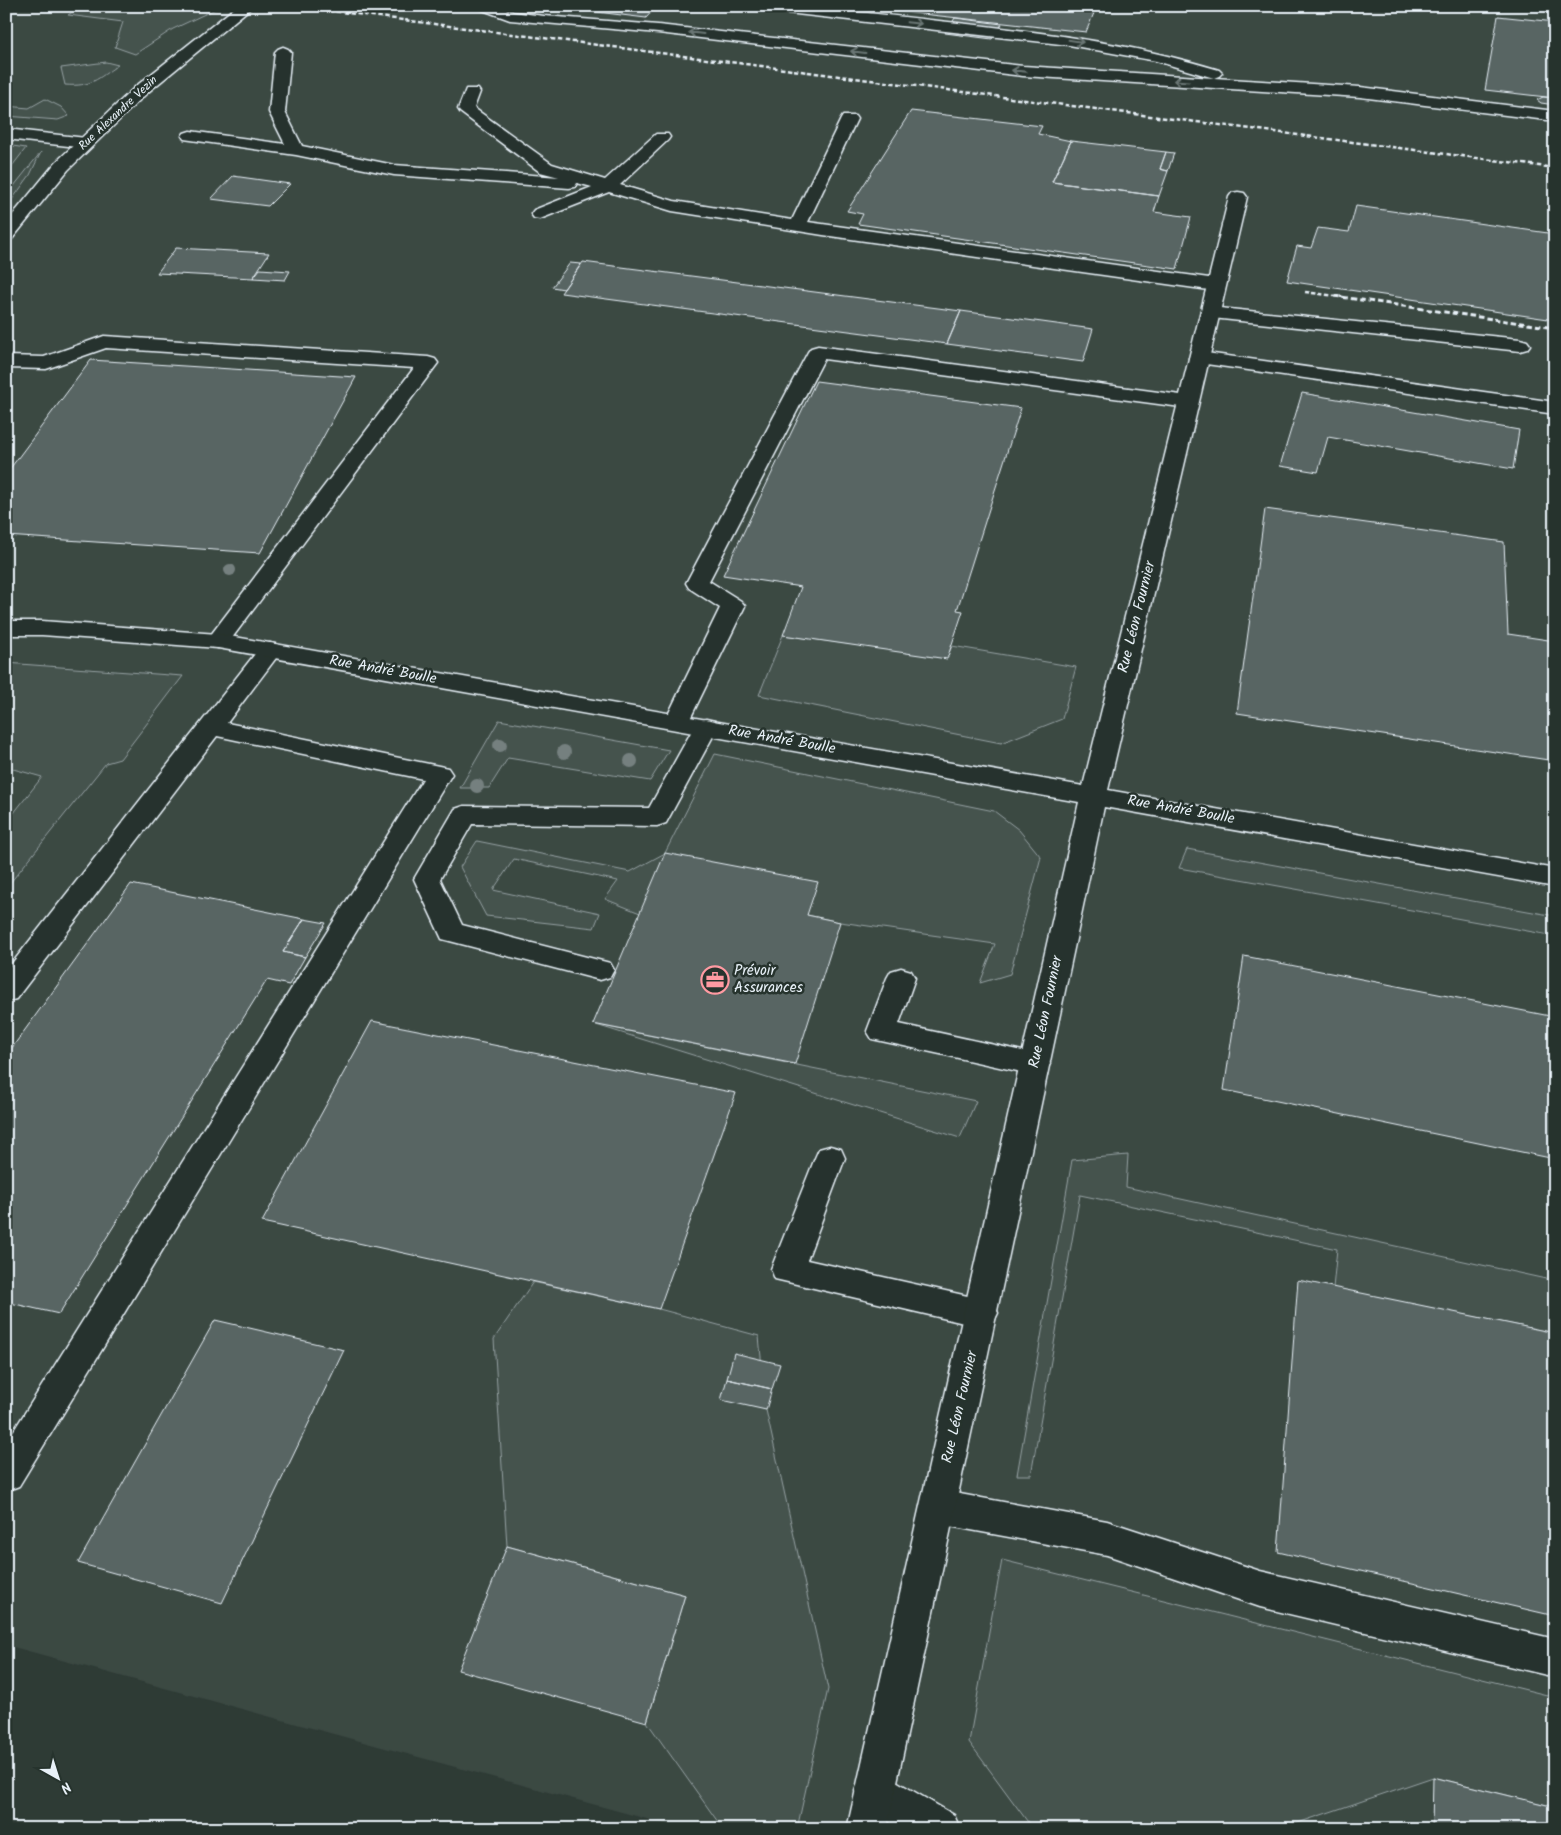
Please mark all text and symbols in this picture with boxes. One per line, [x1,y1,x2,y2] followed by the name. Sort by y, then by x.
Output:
[906,18,922,28] one-way arrow
[689,28,705,38] one-way arrow
[1067,37,1083,47] one-way arrow
[850,47,866,57] one-way arrow
[1012,66,1028,75] one-way arrow
[74,71,162,155] street label: Rue Alexandre Vezin
[1174,76,1190,85] one-way arrow
[1112,558,1163,675] street label: Rue Léon Fournier
[327,649,439,691] street label: Rue André Boulle
[726,719,838,761] street label: Rue André Boulle
[1125,789,1237,831] street label: Rue André Boulle
[1022,953,1070,1070] street label: Rue Léon Fournier
[734,959,804,1000] place label: Prévoir Assurances
[700,965,730,995] office icon: Prévoir Assurances
[935,1348,985,1465] street label: Rue Léon Fournier
[32,1752,82,1802] north arrow
[55,1776,76,1799] text: N

